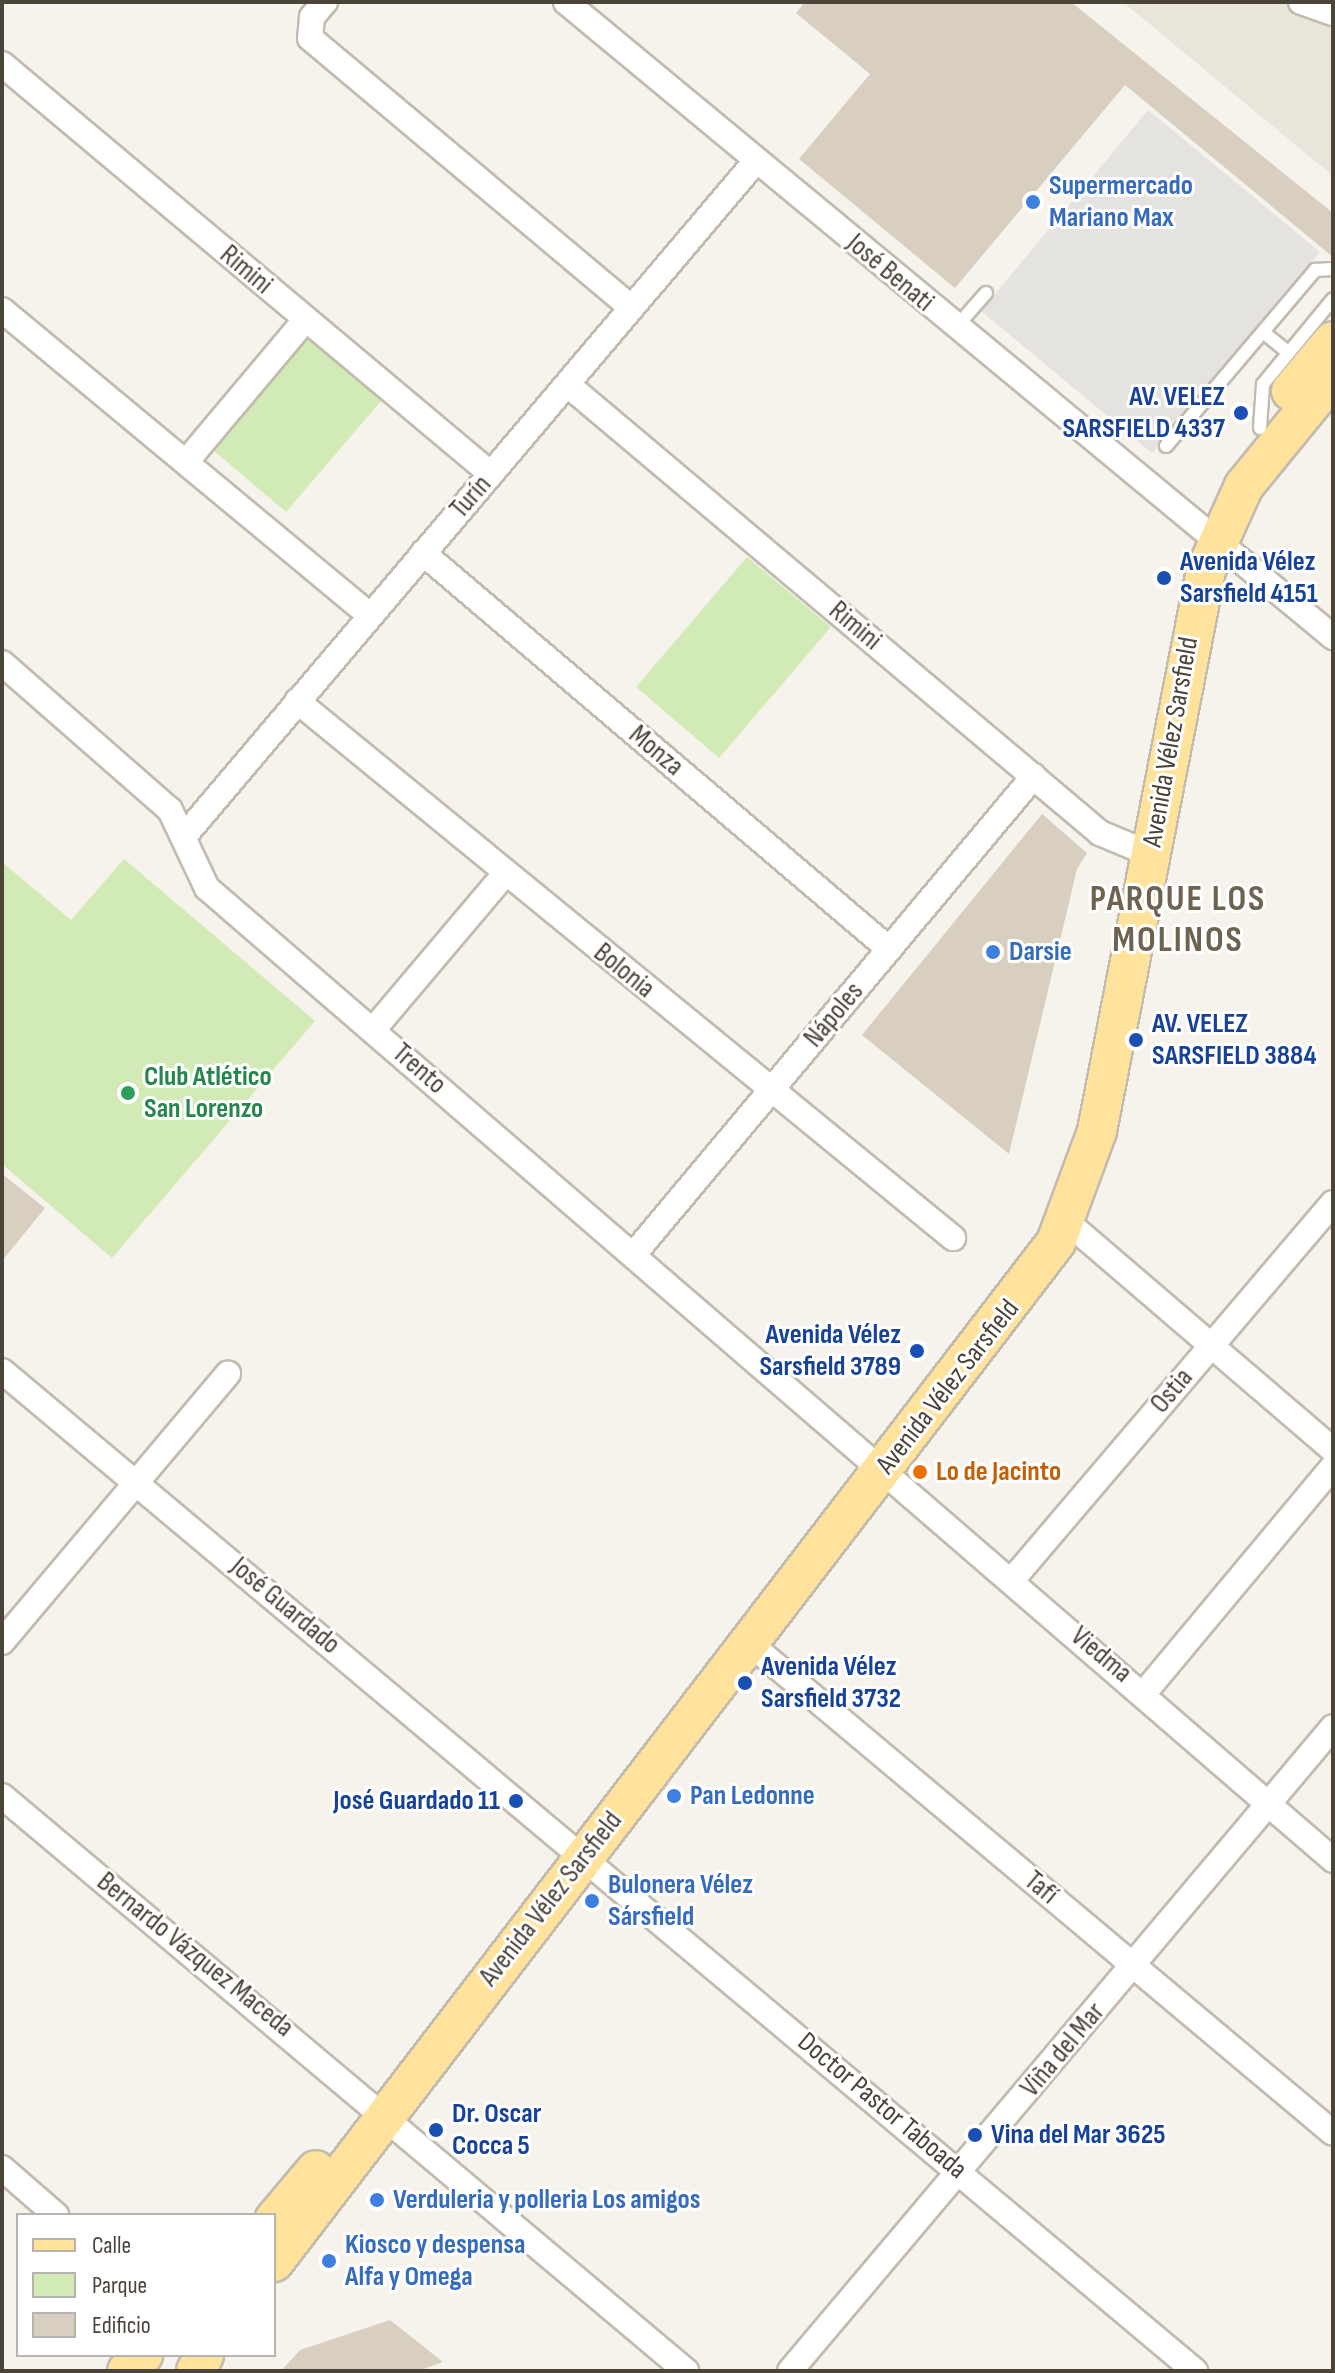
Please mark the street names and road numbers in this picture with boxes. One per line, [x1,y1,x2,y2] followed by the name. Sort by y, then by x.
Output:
[840,227,940,319] street label: José Benati
[213,238,279,302] street label: Rimini
[443,469,499,525] street label: Turín
[822,594,888,658] street label: Rimini
[1136,635,1206,849] street label: Avenida Vélez Sarsfield
[622,719,690,783] street label: Monza
[587,936,661,1006] street label: Bolonia
[797,976,871,1054] street label: Nápoles
[385,1037,453,1101] street label: Trento
[869,1293,1027,1481] street label: Avenida Vélez Sarsfield
[1144,1362,1200,1420] street label: Ostia
[223,1550,347,1662] street label: José Guardado
[1064,1620,1138,1690] street label: Viedma
[472,1805,630,1993] street label: Avenida Vélez Sarsfield
[1017,1864,1065,1912] street label: Tafí
[90,1865,300,2045] street label: Bernardo Vázquez Maceda
[1014,1996,1112,2104] street label: Viña del Mar
[791,2026,973,2186] street label: Doctor Pastor Taboada

